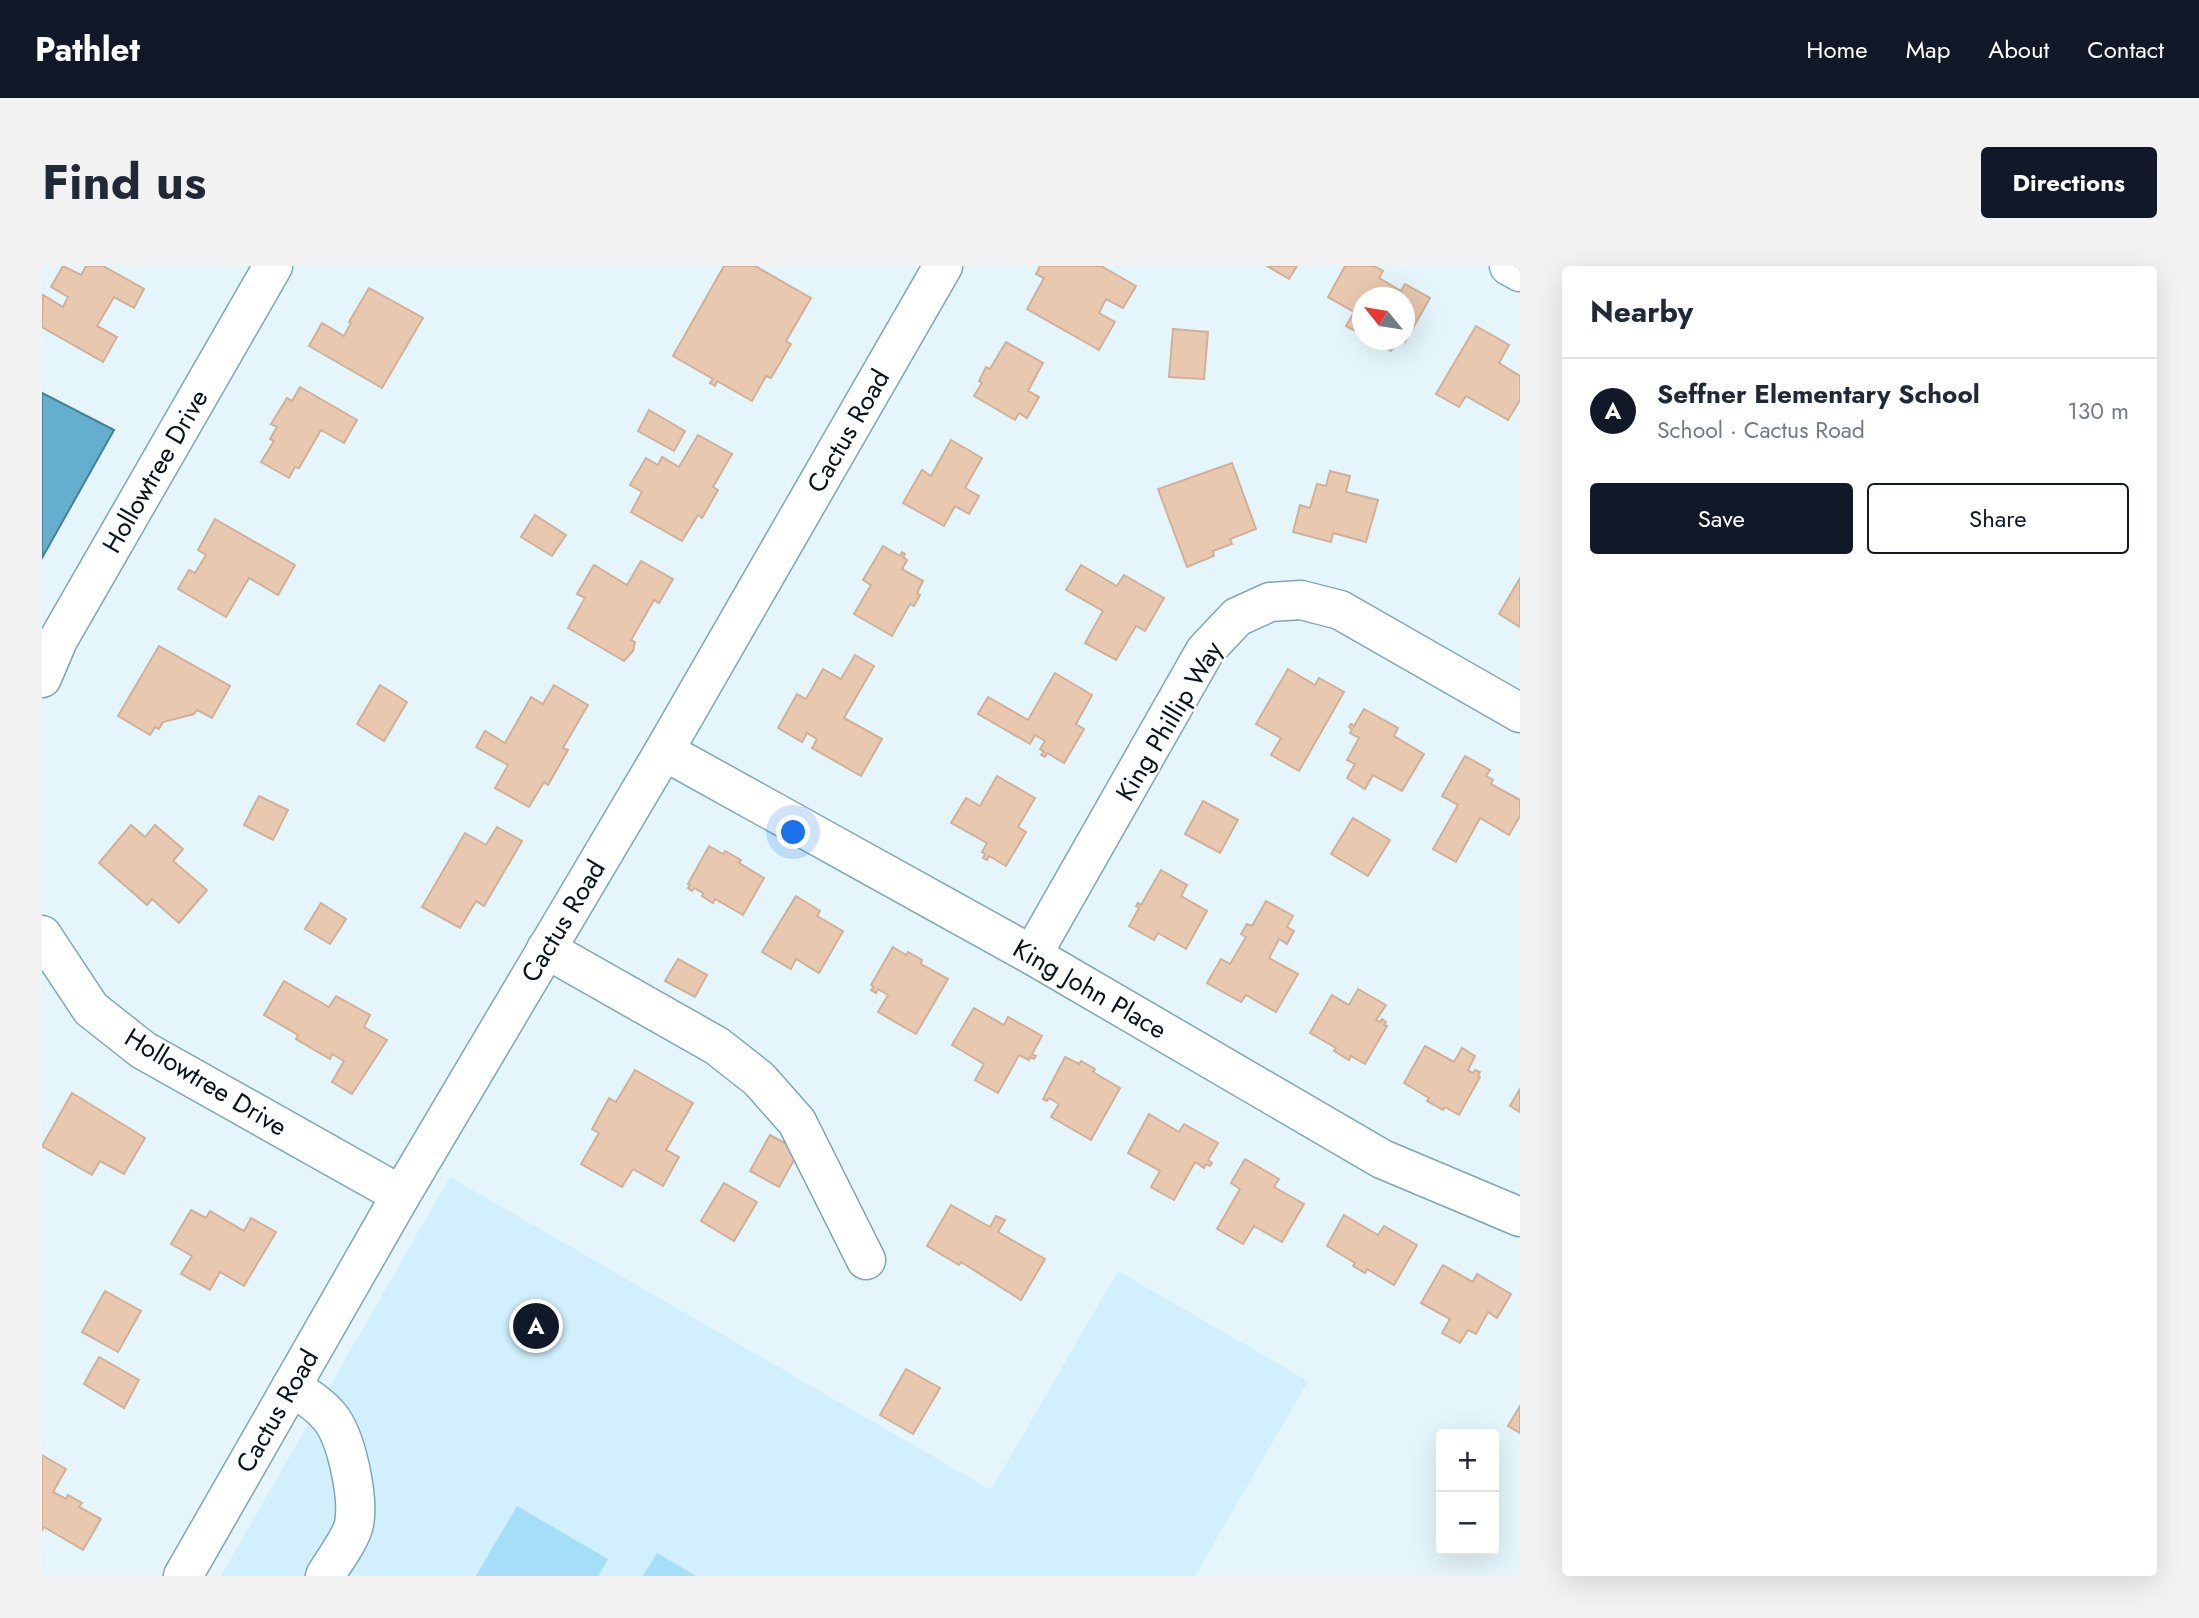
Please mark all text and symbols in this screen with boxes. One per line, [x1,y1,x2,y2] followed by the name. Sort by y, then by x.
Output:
[35,26,140,73] text: Pathlet
[1806,32,1868,67] text: Home
[1906,32,1950,67] text: Map
[1988,32,2049,67] text: About
[2087,32,2164,67] text: Contact
[42,147,206,217] text: Find us
[1981,147,2157,218] button: Directions
[1352,287,1415,350] north arrow
[1590,290,1693,333] text: Nearby
[797,362,899,500] street label: Cactus Road
[1657,375,1980,413] text: Seffner Elementary School
[93,382,217,560] street label: Hollowtree Drive
[1605,394,1621,428] text: A
[2067,394,2129,428] text: 130 m
[1657,413,1865,447] text: School · Cactus Road
[1590,483,1853,554] button: Save
[1867,483,2129,554] button: Share
[1106,633,1232,808] street label: King Phillip Way
[776,815,810,849] your location
[511,852,615,990] street label: Cactus Road
[1006,930,1174,1048] street label: King John Place
[118,1018,294,1146] street label: Hollowtree Drive
[513,1300,559,1352] pin: A
[226,1342,328,1480] street label: Cactus Road
[1436,1429,1499,1555] map controls
[1436,1429,1499,1492] button: +
[1436,1492,1499,1555] button: −

